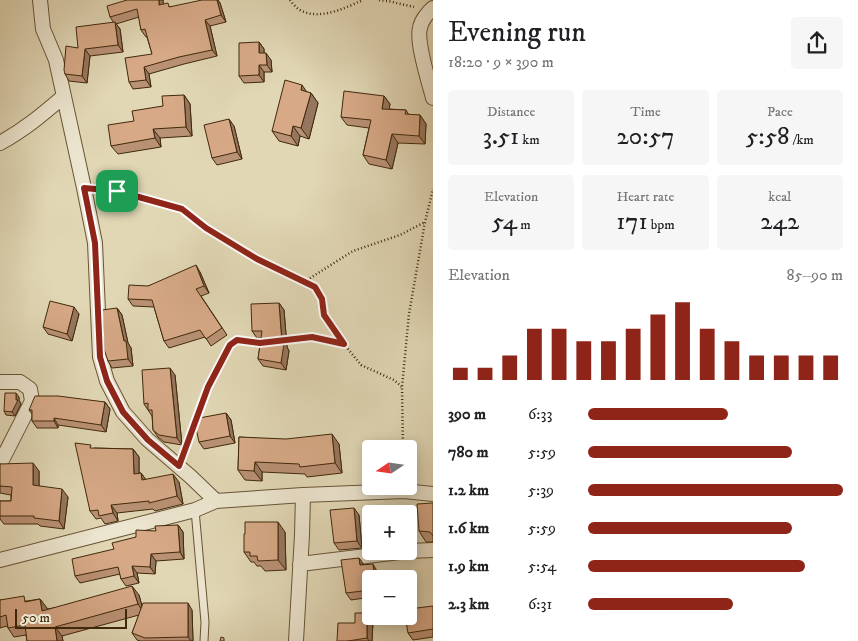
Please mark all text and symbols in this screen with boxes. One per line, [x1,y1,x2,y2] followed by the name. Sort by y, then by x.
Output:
[448,15,586,50] text: Evening run
[791,17,843,69] button: share
[448,52,554,72] text: 18:20 · 9 × 390 m
[487,103,535,121] text: Distance
[630,103,661,121] text: Time
[767,103,793,121] text: Pace
[483,121,519,152] text: 3.51
[617,121,674,152] text: 20:57
[746,121,790,152] text: 5:58
[519,131,540,149] text: km
[790,131,814,149] text: /km
[96,170,138,212] pin
[103,177,131,205] icon: arrive
[484,188,538,206] text: Elevation
[617,188,674,206] text: Heart rate
[768,188,791,206] text: kcal
[492,206,517,237] text: 54
[616,206,648,237] text: 171
[760,206,799,237] text: 242
[517,216,531,234] text: m
[648,216,675,234] text: bpm
[448,265,510,285] text: Elevation
[787,265,843,285] text: 85–90 m
[448,404,486,424] text: 390 m
[528,404,552,424] text: 6:33
[362,440,418,495] north arrow
[362,440,417,625] map controls
[448,442,489,462] text: 780 m
[528,442,556,462] text: 5:59
[448,480,489,500] text: 1.2 km
[528,480,554,500] text: 5:39
[362,505,417,560] button: +
[448,518,489,538] text: 1.6 km
[528,518,556,538] text: 5:59
[448,556,489,576] text: 1.9 km
[528,556,556,576] text: 5:54
[362,570,417,625] button: −
[448,594,489,614] text: 2.3 km
[528,594,552,614] text: 6:31
[15,606,128,629] scale bar
[22,609,50,627] text: 50 m

